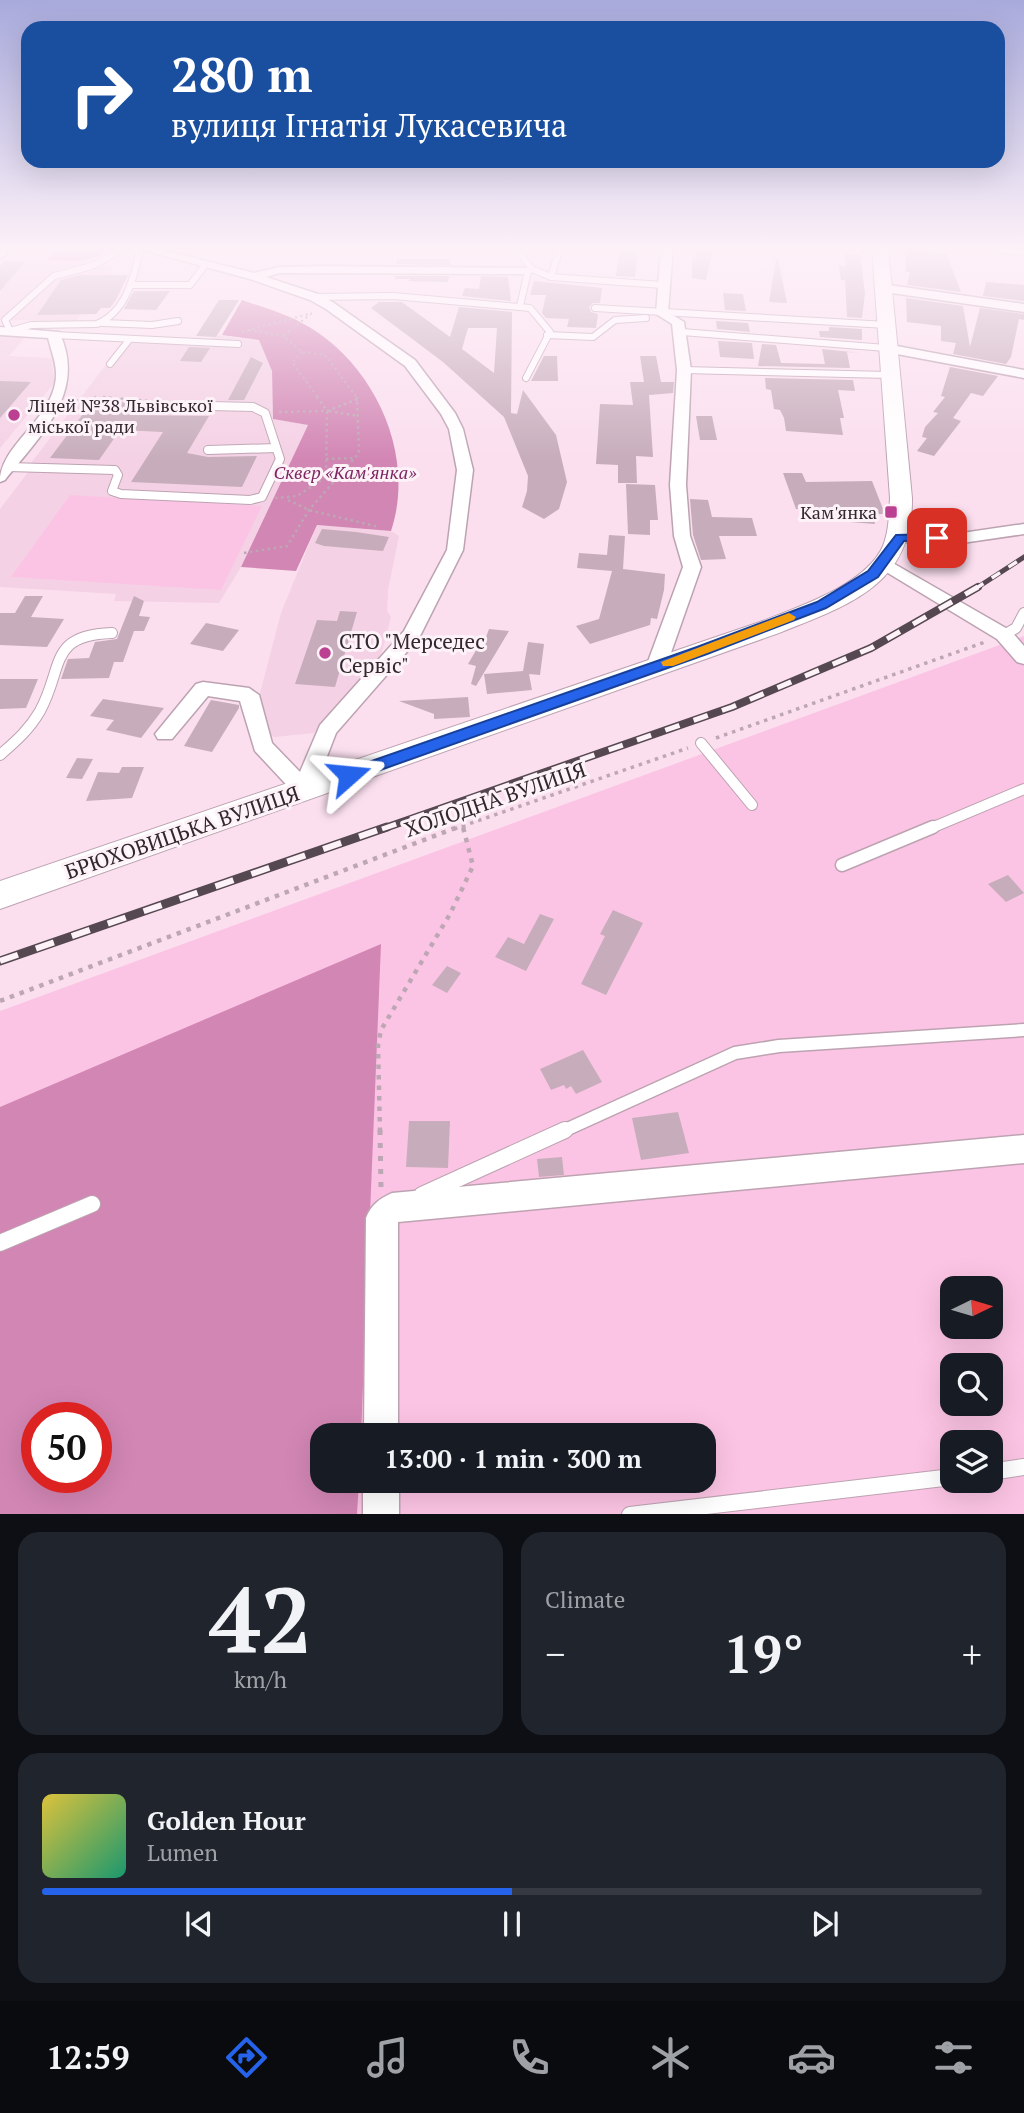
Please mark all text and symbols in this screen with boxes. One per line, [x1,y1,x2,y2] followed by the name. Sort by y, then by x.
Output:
[171,41,313,106] text: 280 m
[56,49,147,140] icon: right
[171,104,567,146] text: вулиця Ігнатія Лукасевича
[27,393,213,438] place label: Ліцей №38 Львівської міської ради
[6,407,22,423] marker: Ліцей №38 Львівської міської ради
[274,460,417,484] park label: Сквер «Кам'янка»
[800,500,877,524] place label: Кам'янка
[883,504,899,520] marker: Кам'янка
[907,508,967,568] pin
[918,519,956,557] icon: arrive
[339,627,485,679] place label: СТО "Мерседес Сервіс"
[317,645,333,661] marker: СТО "Мерседес Сервіс"
[312,738,386,812] position arrow
[401,755,589,843] street label: ХОЛОДНА ВУЛИЦЯ
[61,779,303,885] street label: БРЮХОВИЦЬКА ВУЛИЦЯ
[940,1276,1003,1339] north arrow
[940,1276,1003,1493] map controls
[940,1353,1003,1416] button: search
[21,1402,112,1493] speed limit sign: 50
[940,1430,1003,1493] button: layers
[384,1441,642,1475] text: 13:00 · 1 min · 300 m
[209,1558,312,1679] text: 42
[545,1584,625,1615] text: Climate
[723,1619,804,1688] text: 19°
[545,1629,565,1679] text: −
[962,1629,982,1679] text: +
[234,1664,287,1695] text: km/h
[147,1803,306,1837] text: Golden Hour
[147,1837,218,1868] text: Lumen
[180,1905,218,1943] icon: previous
[493,1905,531,1943] icon: pause
[806,1905,844,1943] icon: next
[222,2033,271,2082] icon: directions
[363,2033,412,2082] icon: music
[505,2033,554,2082] icon: phone
[646,2033,695,2082] icon: climate
[787,2033,836,2082] icon: car
[929,2033,978,2082] icon: filters
[46,2036,129,2078] text: 12:59

